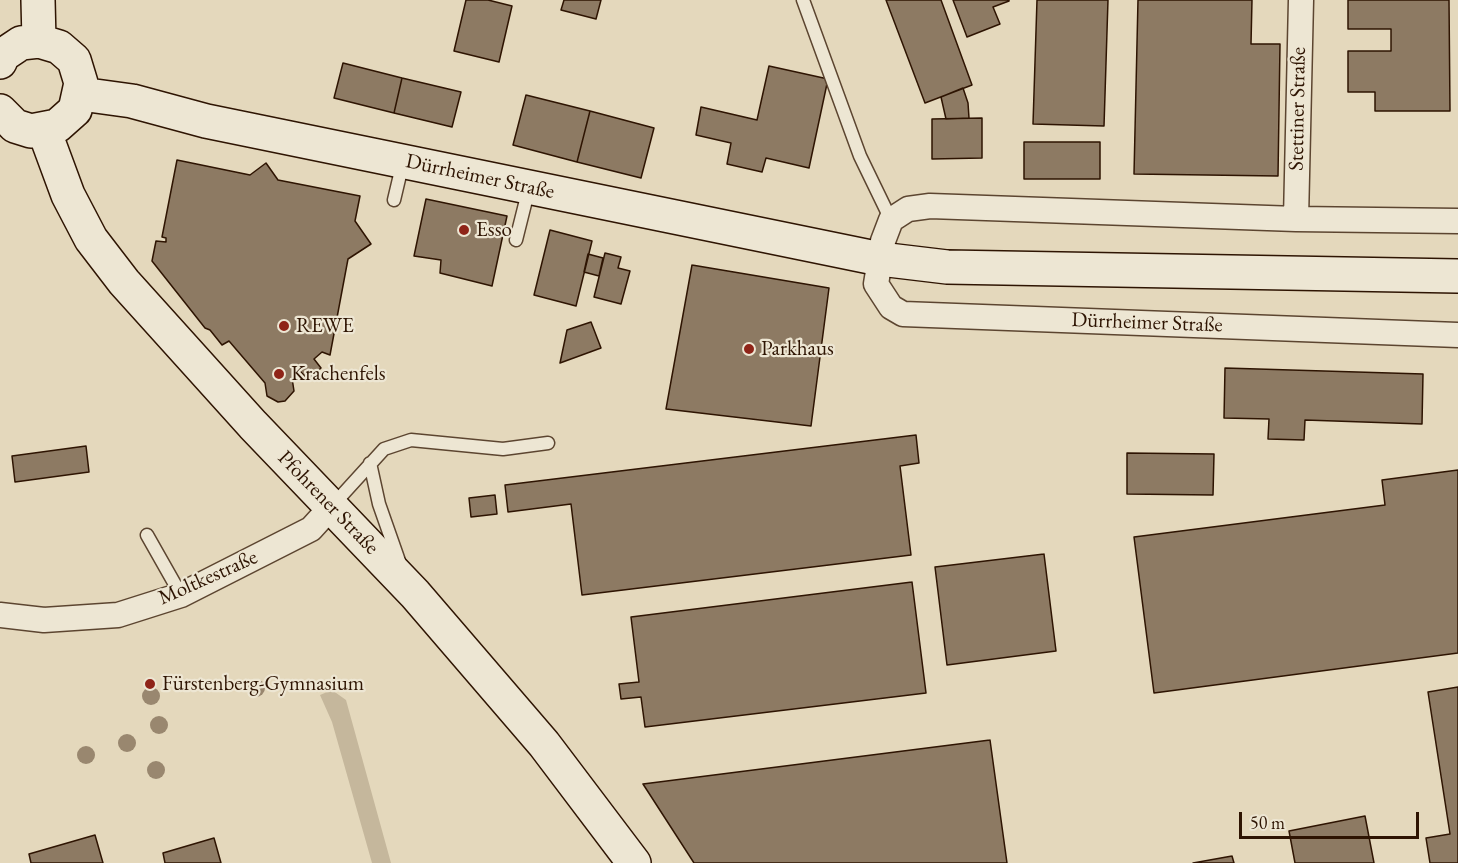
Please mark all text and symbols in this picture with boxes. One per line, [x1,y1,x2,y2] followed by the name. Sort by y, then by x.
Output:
[1284,47,1312,171] street label: Stettiner Straße
[403,149,557,205] street label: Dürrheimer Straße
[476,217,512,243] place label: Esso
[457,223,471,237] marker: Esso
[1071,308,1223,338] street label: Dürrheimer Straße
[296,313,354,339] place label: REWE
[277,319,291,333] marker: REWE
[761,336,834,362] place label: Parkhaus
[742,342,756,356] marker: Parkhaus
[291,361,385,387] place label: Krachenfels
[272,367,286,381] marker: Krachenfels
[272,446,384,560] street label: Pfohrener Straße
[155,545,261,611] street label: Moltkestraße
[162,671,364,697] place label: Fürstenberg-Gymnasium
[143,677,157,691] marker: Fürstenberg-Gymnasium
[1242,800,1422,838] scale bar
[1250,811,1285,834] text: 50 m

